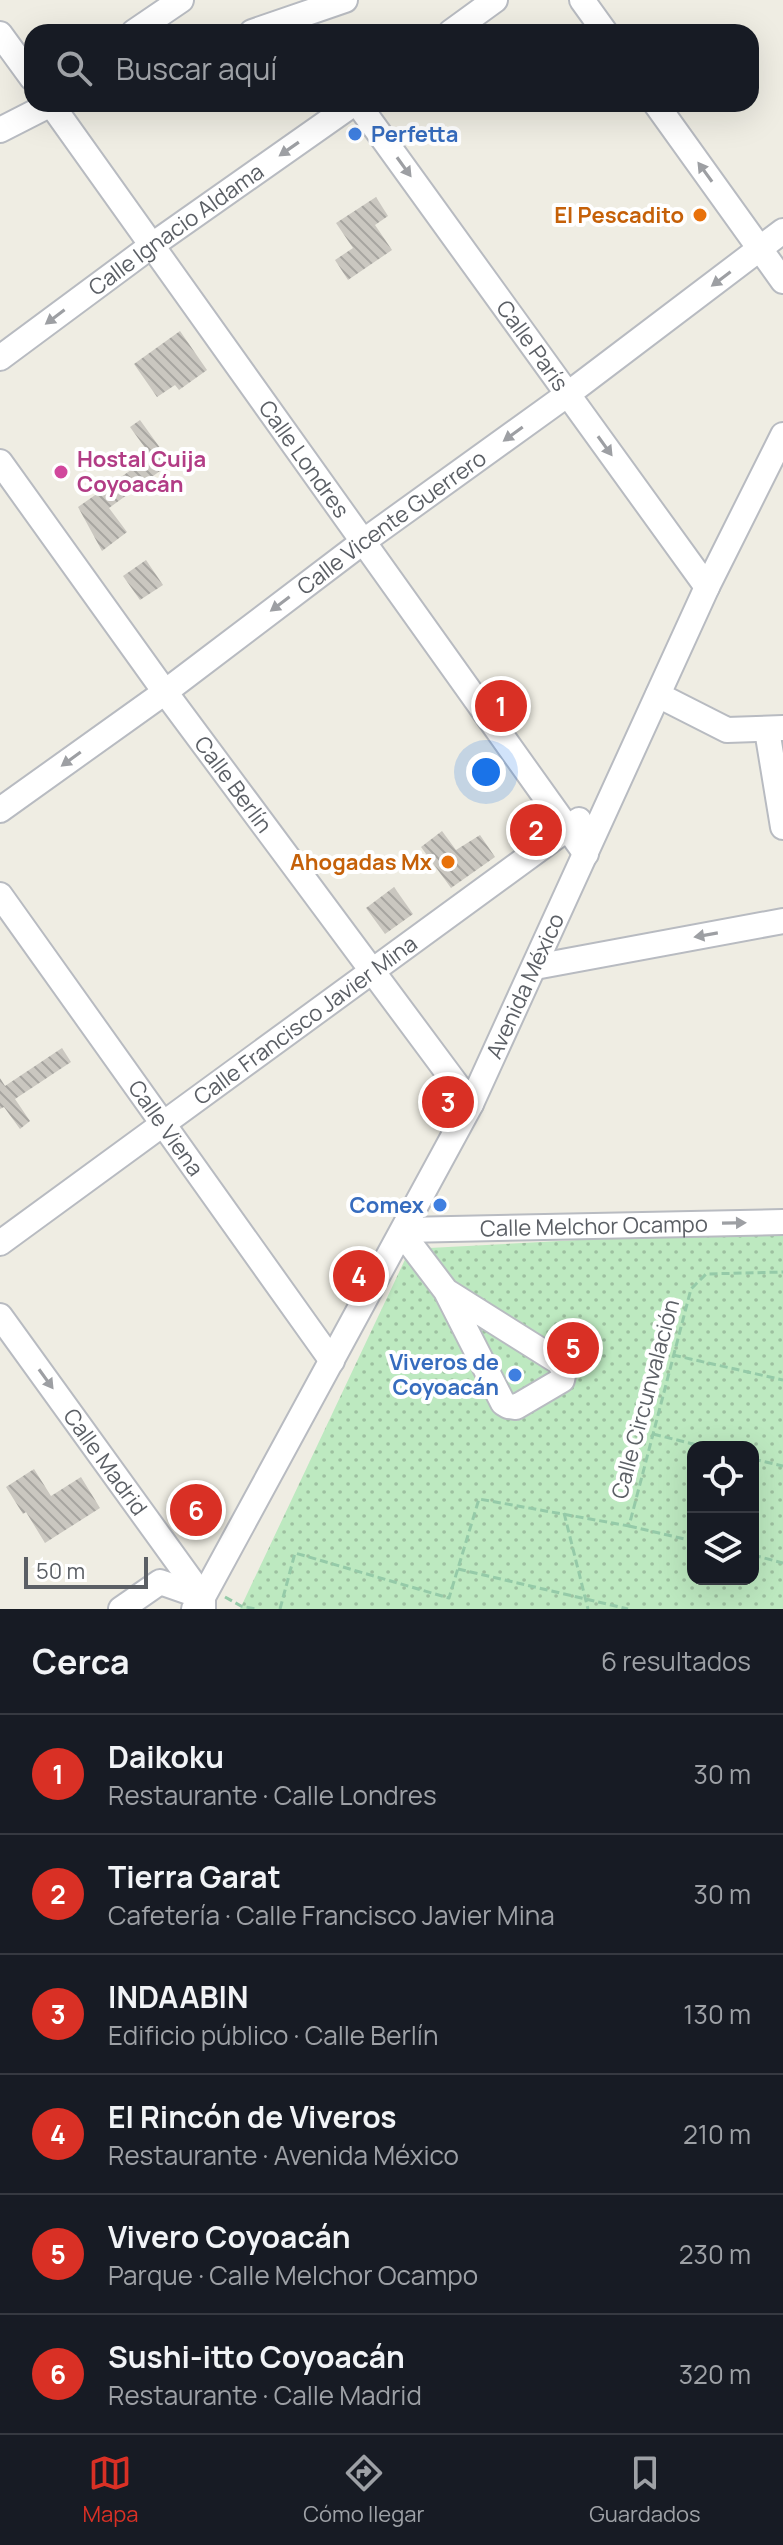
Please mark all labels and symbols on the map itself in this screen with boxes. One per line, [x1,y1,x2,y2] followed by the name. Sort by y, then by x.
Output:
[371,119,458,149] place label: Perfetta
[346,125,364,143] marker: Perfetta
[278,141,299,156] one-way arrow
[82,156,270,302] street label: Calle Ignacio Aldama
[396,157,411,178] one-way arrow
[698,161,713,182] one-way arrow
[554,200,684,230] place label: El Pescadito
[691,206,709,224] marker: El Pescadito
[711,270,731,286] one-way arrow
[490,294,575,397] street label: Calle París
[45,308,65,324] one-way arrow
[252,394,356,524] street label: Calle Londres
[502,426,523,441] one-way arrow
[597,436,612,457] one-way arrow
[291,443,492,602] street label: Calle Vicente Guerrero
[77,444,206,499] place label: Hostal Cuija Coyoacán
[52,463,70,481] marker: Hostal Cuija Coyoacán
[270,596,291,612] one-way arrow
[475,676,527,736] pin: 1
[188,730,279,839] street label: Calle Berlín
[61,751,82,766] one-way arrow
[466,752,506,792] your location
[510,800,562,860] pin: 2
[290,847,432,877] place label: Ahogadas Mx
[439,853,457,871] marker: Ahogadas Mx
[479,908,571,1063] street label: Avenida México
[188,928,423,1112] street label: Calle Francisco Javier Mina
[694,930,719,942] one-way arrow
[422,1072,474,1132] pin: 3
[121,1074,210,1182] street label: Calle Viena
[350,1190,424,1220] place label: Comex
[431,1196,449,1214] marker: Comex
[480,1209,708,1243] street label: Calle Melchor Ocampo
[722,1217,747,1229] one-way arrow
[333,1246,385,1306] pin: 4
[604,1296,686,1502] street label: Calle Circunvalación
[547,1318,599,1378] pin: 5
[389,1347,499,1402] place label: Viveros de Coyoacán
[506,1366,524,1384] marker: Viveros de Coyoacán
[37,1369,53,1390] one-way arrow
[57,1402,154,1522] street label: Calle Madrid
[170,1480,222,1540] pin: 6
[24,1553,148,1589] scale bar

